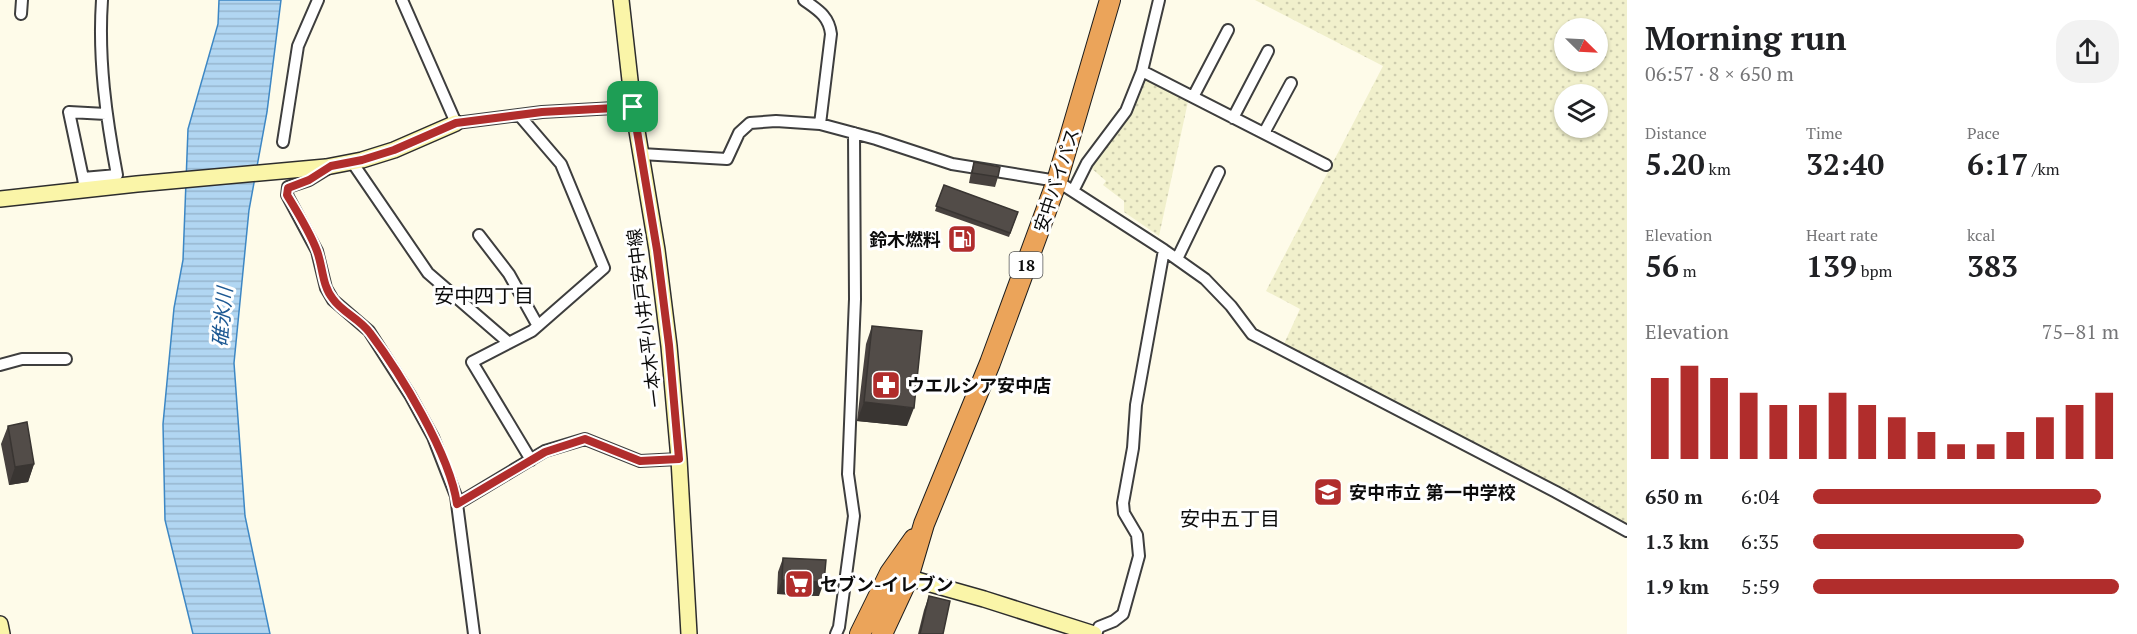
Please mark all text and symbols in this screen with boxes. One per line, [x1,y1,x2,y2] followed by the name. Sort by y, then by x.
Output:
[1645,16,1847,59] text: Morning run
[1554,18,1608,72] north arrow
[1554,18,1608,138] map controls
[2056,20,2119,83] button: share
[1645,60,1794,87] text: 06:57 · 8 × 650 m
[607,81,658,132] pin
[1554,84,1608,138] button: layers
[616,90,649,123] icon: arrive
[1645,122,1707,144] text: Distance
[1806,122,1843,144] text: Time
[1967,122,2000,144] text: Pace
[1028,125,1084,235] street label: 安中バイパス
[1645,144,1705,184] text: 5.20
[1806,144,1884,184] text: 32:40
[1967,144,2028,184] text: 6:17
[1705,158,1731,180] text: km
[2028,158,2060,180] text: /km
[946,223,978,255] fuel station icon: 鈴木燃料
[1645,224,1712,246] text: Elevation
[1806,224,1878,246] text: Heart rate
[1967,224,1995,246] text: kcal
[621,227,667,409] street label: 一本木平小井戸安中線
[869,227,941,251] place label: 鈴木燃料
[1645,246,1679,286] text: 56
[1806,246,1857,286] text: 139
[1967,246,2018,286] text: 383
[1010,252,1042,278] road number: 18
[1679,260,1697,282] text: m
[1857,260,1892,282] text: bpm
[434,282,534,309] district label: 安中四丁目
[206,284,238,348] water label: 碓氷川
[1645,318,1729,345] text: Elevation
[2042,318,2119,345] text: 75–81 m
[870,369,902,401] pharmacy icon: ウエルシア安中店
[907,373,1051,397] place label: ウエルシア安中店
[1312,476,1344,508] school or university icon: 安中市立 第一中学校
[1349,480,1516,504] place label: 安中市立 第一中学校
[1645,483,1703,510] text: 650 m
[1741,483,1780,510] text: 6:04
[1180,505,1280,532] district label: 安中五丁目
[1645,528,1709,555] text: 1.3 km
[1741,528,1780,555] text: 6:35
[783,568,815,600] supermarket icon: セブン-イレブン
[820,572,953,596] place label: セブン-イレブン
[1645,573,1709,600] text: 1.9 km
[1741,573,1780,600] text: 5:59

